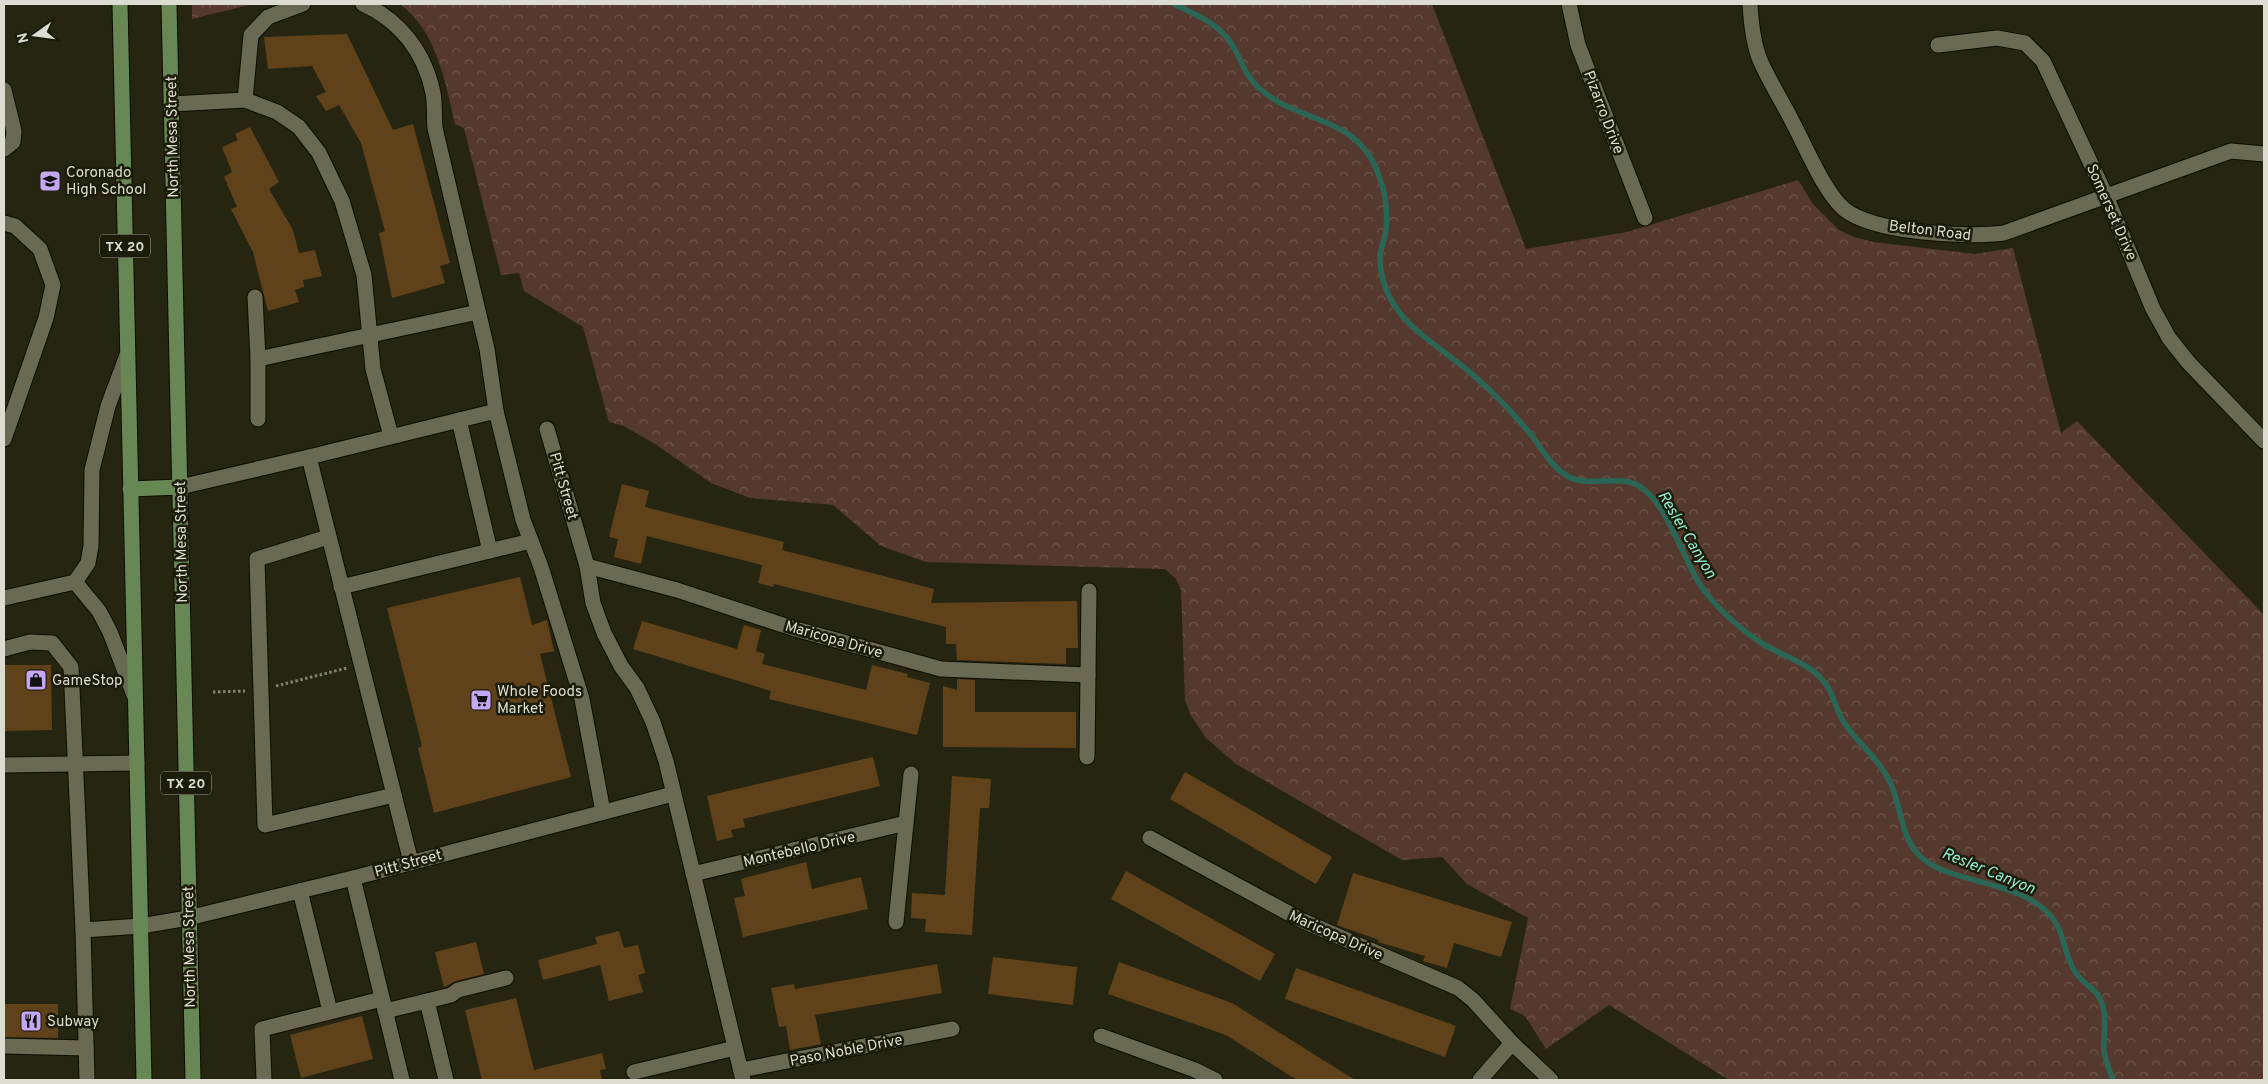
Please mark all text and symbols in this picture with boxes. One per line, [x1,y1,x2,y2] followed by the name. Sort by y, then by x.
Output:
[10,10,60,60] north arrow
[14,31,33,45] text: N
[1578,68,1627,157] street label: Pizarro Drive
[163,76,184,198] street label: North Mesa Street
[2081,162,2140,264] street label: Somerset Drive
[66,164,147,200] place label: Coronado High School
[38,169,62,193] school or university icon: Coronado High School
[1888,217,1972,246] street label: Belton Road
[100,235,150,258] road number: TX 20
[544,451,581,522] street label: Pitt Street
[172,481,193,603] street label: North Mesa Street
[1652,487,1720,583] water label: Resler Canyon
[783,617,885,663] street label: Maricopa Drive
[24,668,48,692] shop icon: GameStop
[52,672,123,691] place label: GameStop
[497,683,582,719] place label: Whole Foods Market
[469,688,493,712] supermarket icon: Whole Foods Market
[161,771,211,794] road number: TX 20
[742,828,857,873] street label: Montebello Drive
[1939,844,2038,900] water label: Resler Canyon
[373,846,444,883] street label: Pitt Street
[180,886,201,1008] street label: North Mesa Street
[1285,907,1385,966] street label: Maricopa Drive
[19,1009,43,1033] restaurant icon: Subway
[47,1013,99,1032] place label: Subway
[788,1031,904,1072] street label: Paso Noble Drive

